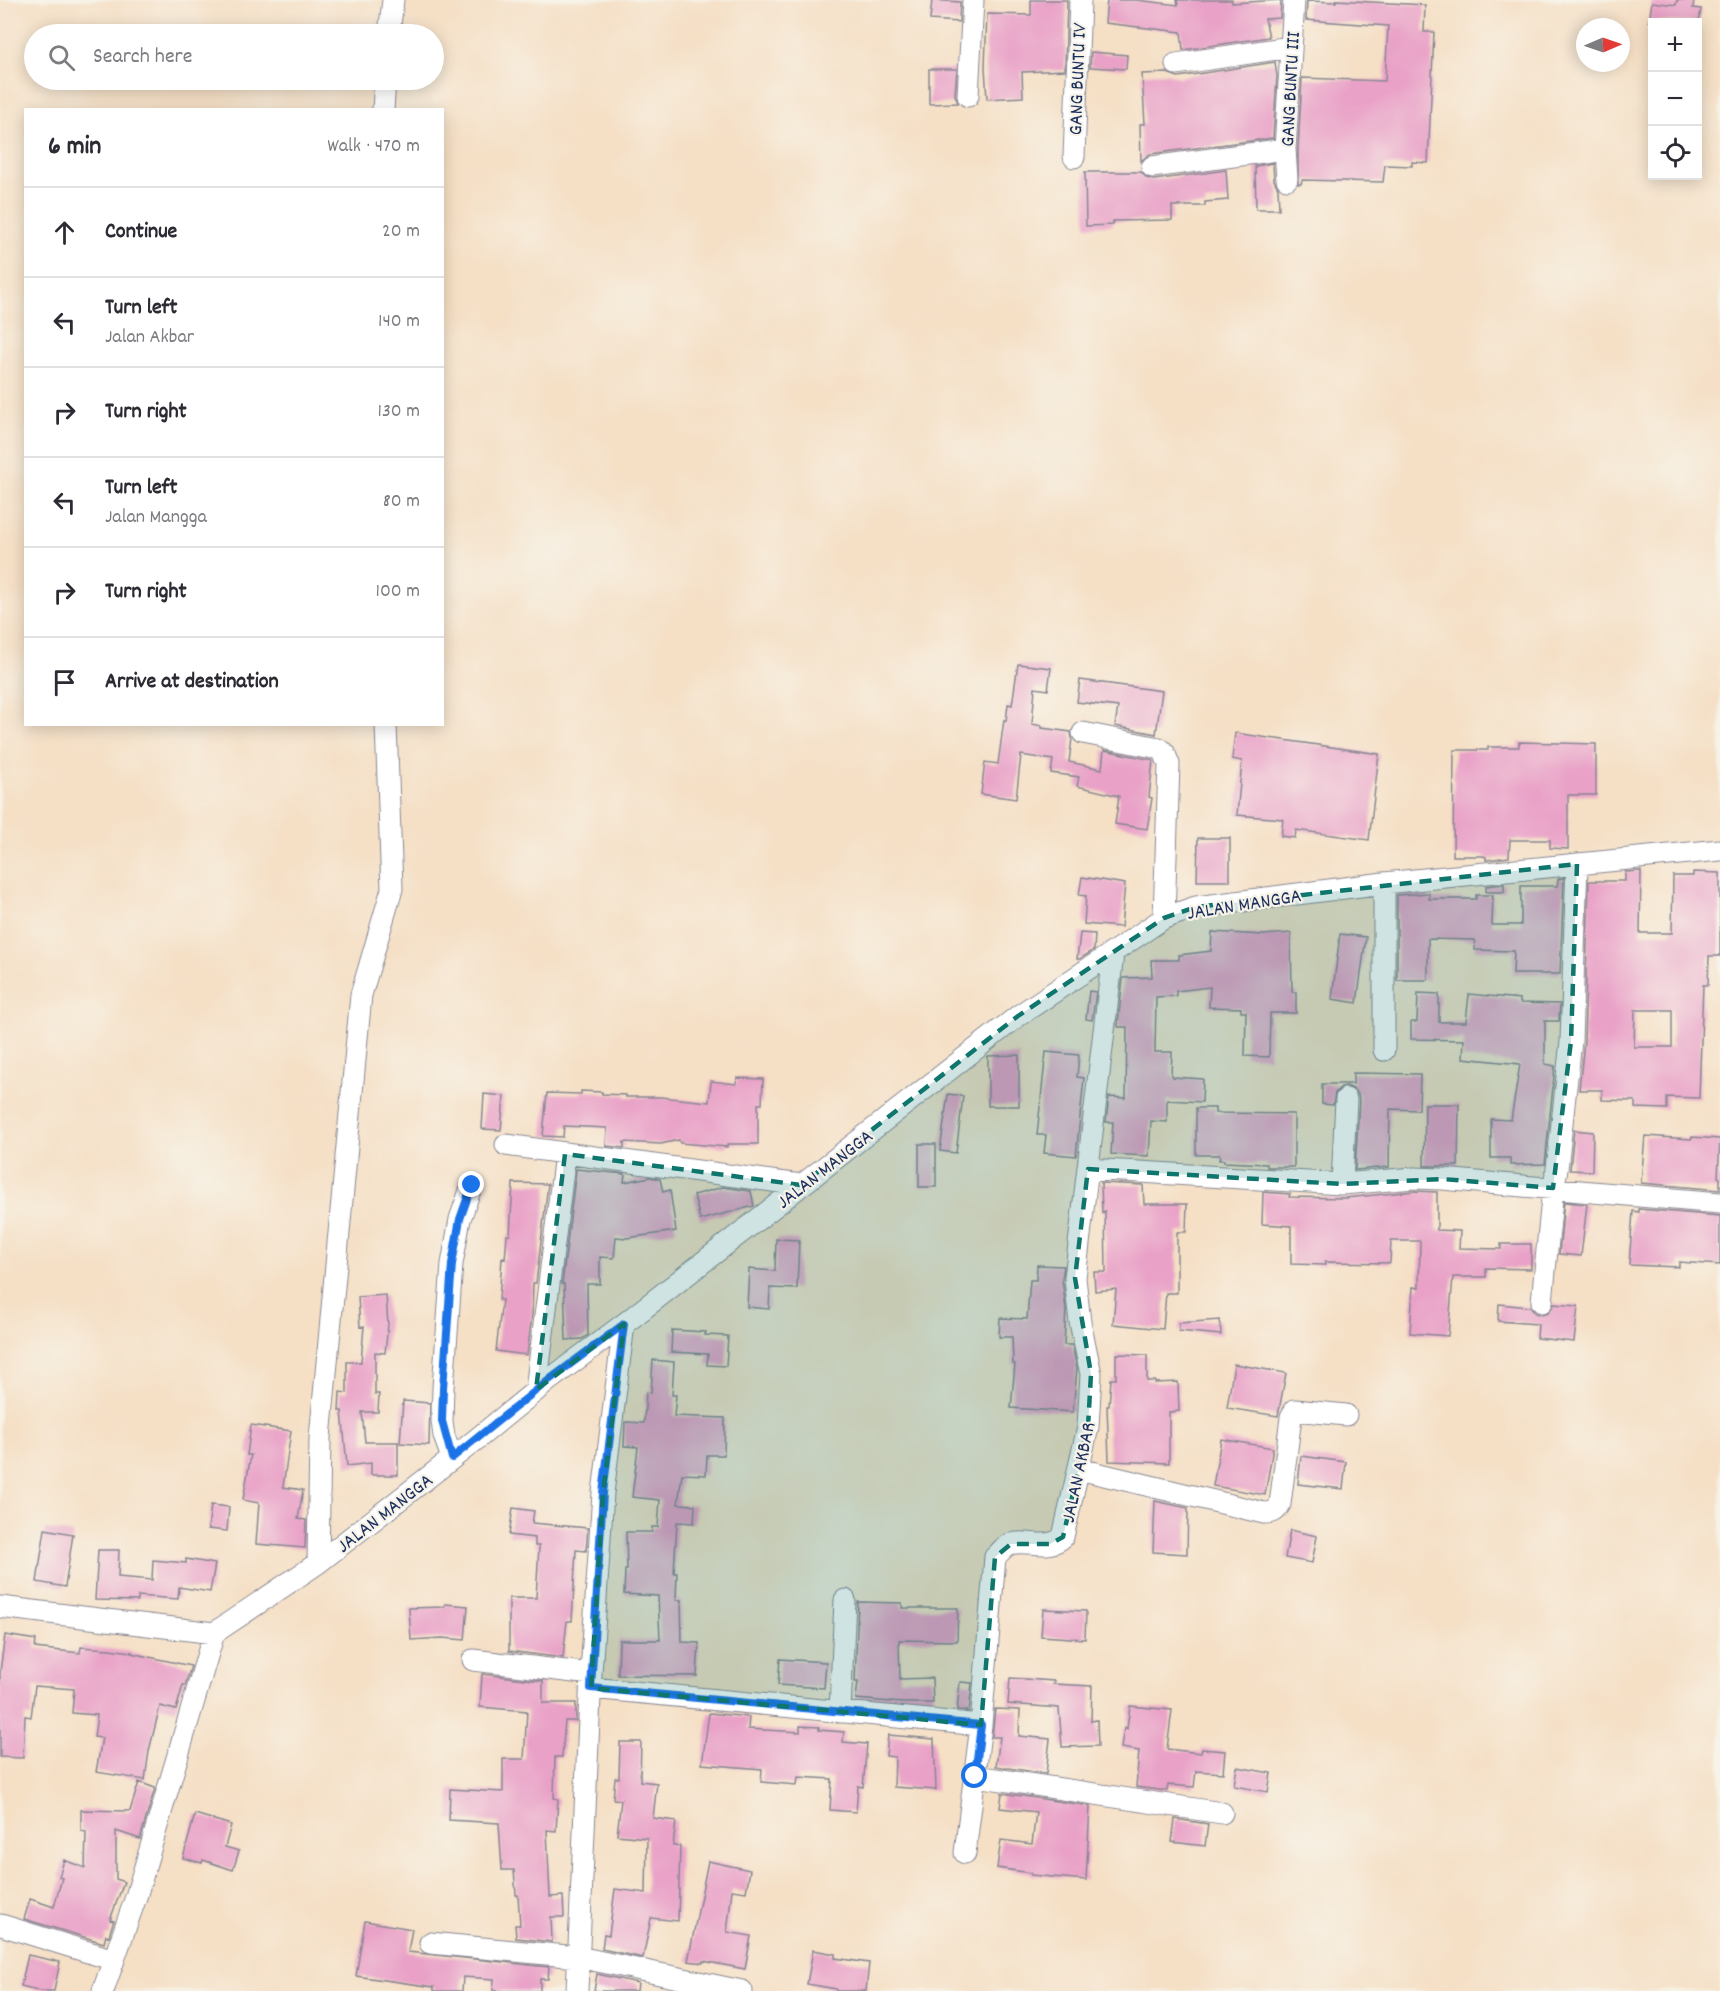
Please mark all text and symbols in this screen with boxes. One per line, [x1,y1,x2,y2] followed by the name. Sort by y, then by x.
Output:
[1576,18,1630,72] north arrow
[1648,18,1702,180] map controls
[1648,18,1702,72] button: +
[1063,22,1095,136] street label: GANG BUNTU IV
[24,24,444,90] search box
[1275,31,1309,148] street label: GANG BUNTU III
[45,41,78,74] icon: search
[93,42,192,73] text: Search here
[1648,72,1702,126] button: −
[1648,126,1702,180] button: locate
[48,129,101,166] text: 6 min
[327,133,420,161] text: Walk · 470 m
[48,216,81,249] icon: ahead
[105,217,177,248] text: Continue
[382,218,420,246] text: 20 m
[105,293,177,324] text: Turn left
[48,306,81,339] icon: left
[378,308,420,336] text: 140 m
[105,324,194,352] text: Jalan Akbar
[48,396,81,429] icon: right
[105,397,187,428] text: Turn right
[378,398,420,426] text: 130 m
[105,473,177,504] text: Turn left
[48,486,81,519] icon: left
[383,488,420,516] text: 80 m
[105,504,207,532] text: Jalan Mangga
[48,576,81,609] icon: right
[105,577,187,608] text: Turn right
[376,578,420,606] text: 100 m
[48,666,81,699] icon: arrive
[105,667,279,698] text: Arrive at destination
[1185,883,1304,929] street label: JALAN MANGGA
[772,1124,880,1217] street label: JALAN MANGGA
[458,1171,484,1197] route end
[1056,1420,1104,1525] street label: JALAN AKBAR
[332,1468,440,1561] street label: JALAN MANGGA
[961,1762,987,1788] route start

